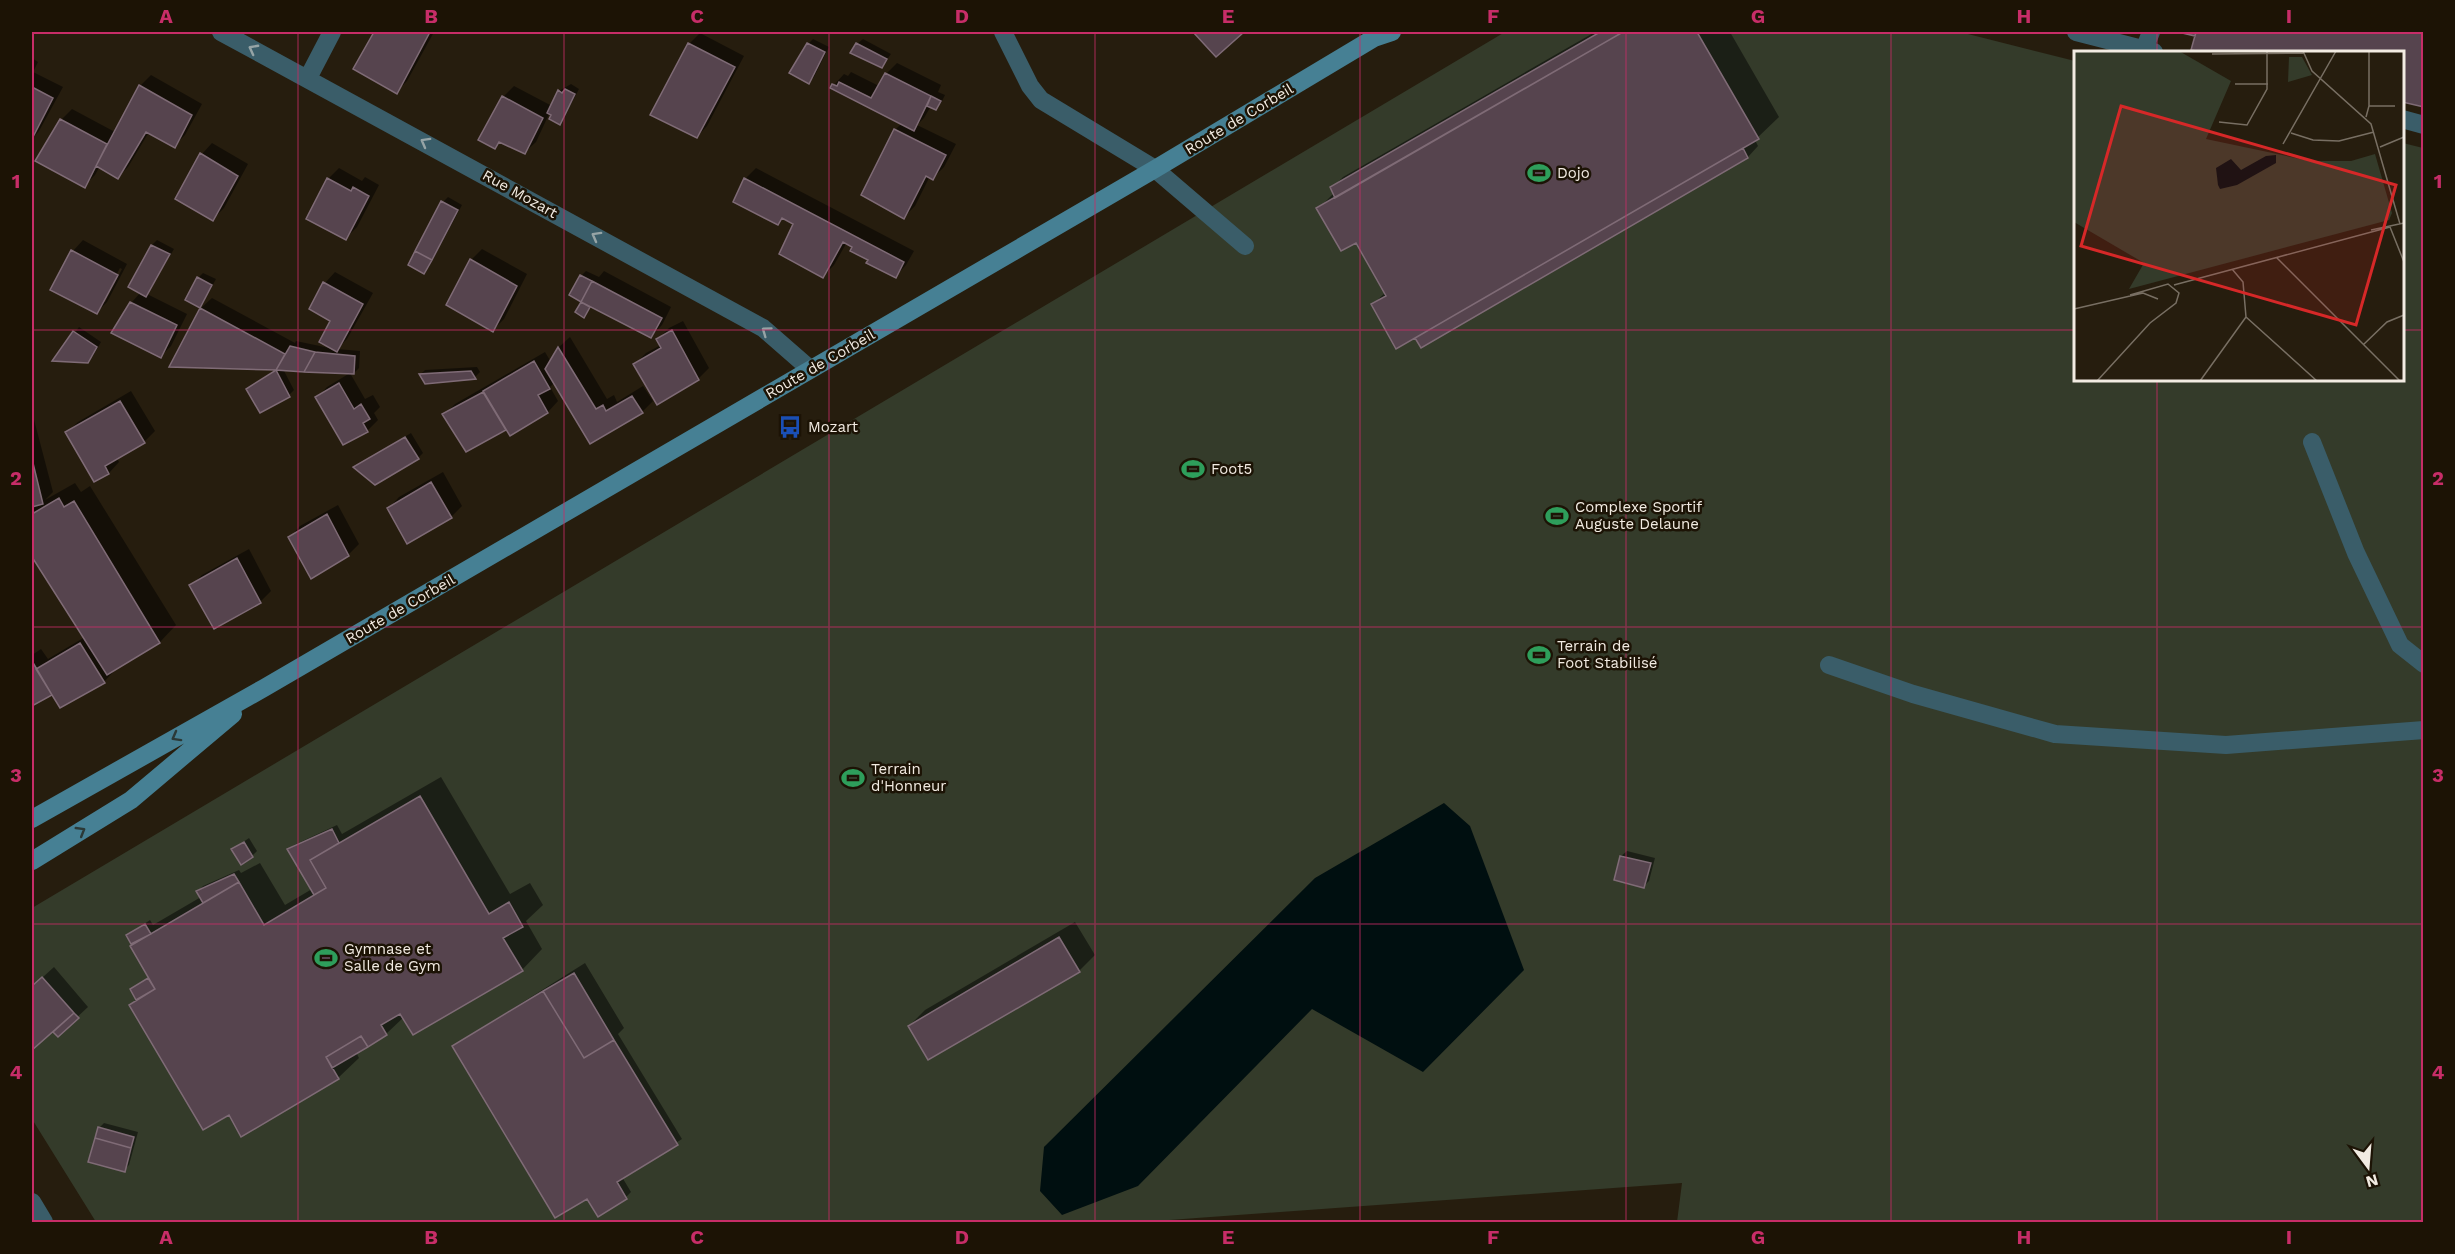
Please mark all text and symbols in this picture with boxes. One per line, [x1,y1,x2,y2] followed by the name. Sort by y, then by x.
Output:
[159,4,173,28] text: A
[424,4,438,28] text: B
[690,4,704,28] text: C
[955,4,969,28] text: D
[1222,4,1234,28] text: E
[1487,4,1499,28] text: F
[1751,4,1765,28] text: G
[2017,4,2031,28] text: H
[2286,4,2292,28] text: I
[249,45,260,56] one-way arrow
[2074,51,2404,381] inset map
[1182,79,1297,158] street label: Route de Corbeil
[420,138,431,149] one-way arrow
[1526,160,1552,186] sports icon: Dojo
[1557,164,1590,182] place label: Dojo
[479,166,561,222] street label: Rue Mozart
[12,169,20,193] text: 1
[2434,169,2442,193] text: 1
[591,232,602,243] one-way arrow
[762,325,878,403] street label: Route de Corbeil
[761,327,772,338] one-way arrow
[777,414,803,440] bus stop icon: Mozart
[808,418,859,436] place label: Mozart
[1180,456,1206,482] sports icon: Foot5
[1211,460,1252,478] place label: Foot5
[10,466,22,490] text: 2
[2432,466,2444,490] text: 2
[1575,498,1702,533] place label: Complexe Sportif Auguste Delaune
[1544,503,1570,529] sports icon: Complexe Sportif Auguste Delaune
[342,570,458,648] street label: Route de Corbeil
[1557,637,1658,672] place label: Terrain de Foot Stabilisé
[1526,642,1552,668] sports icon: Terrain de Foot Stabilisé
[172,730,182,741] one-way arrow
[871,760,946,795] place label: Terrain d'Honneur
[10,763,22,787] text: 3
[2432,763,2444,787] text: 3
[840,765,866,791] sports icon: Terrain d'Honneur
[75,826,85,838] one-way arrow
[344,940,441,975] place label: Gymnase et Salle de Gym
[313,945,339,971] sports icon: Gymnase et Salle de Gym
[10,1060,23,1084] text: 4
[2432,1060,2445,1084] text: 4
[2338,1137,2398,1197] north arrow
[2364,1170,2380,1192] text: N
[159,1225,173,1249] text: A
[424,1225,438,1249] text: B
[690,1225,704,1249] text: C
[955,1225,969,1249] text: D
[1222,1225,1234,1249] text: E
[1487,1225,1499,1249] text: F
[1751,1225,1765,1249] text: G
[2017,1225,2031,1249] text: H
[2286,1225,2292,1249] text: I

